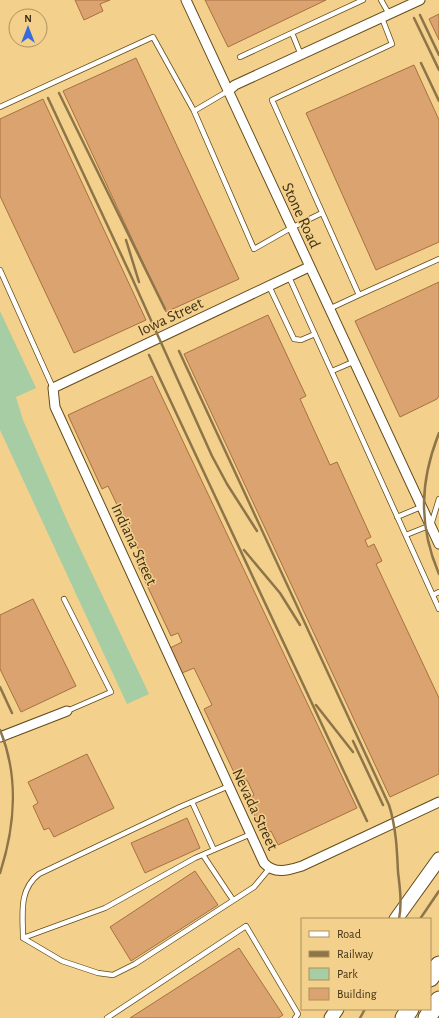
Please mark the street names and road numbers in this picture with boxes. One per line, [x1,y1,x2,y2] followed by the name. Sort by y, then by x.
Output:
[279,180,323,251] street label: Stone Road
[135,295,205,339] street label: Iowa Street
[108,501,160,588] street label: Indiana Street
[229,766,281,853] street label: Nevada Street

